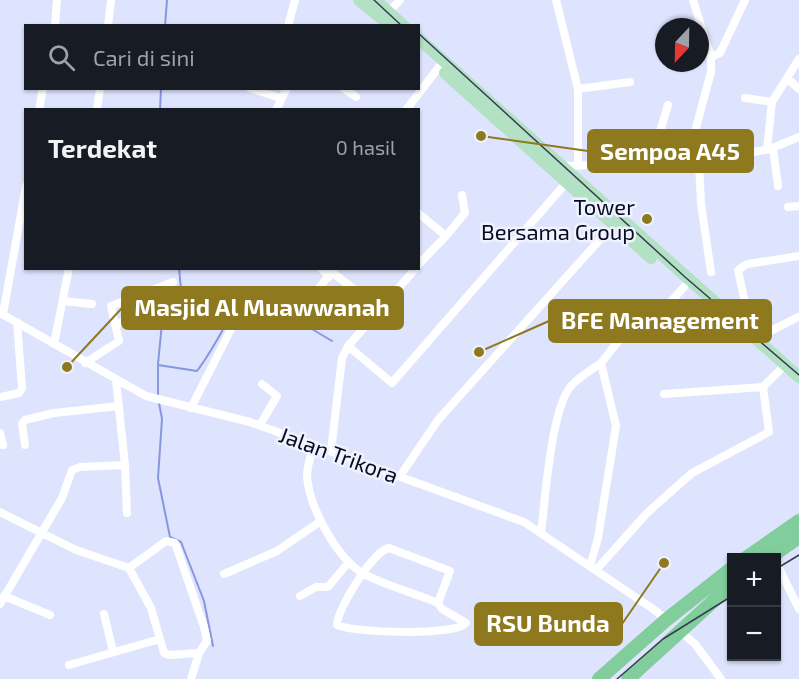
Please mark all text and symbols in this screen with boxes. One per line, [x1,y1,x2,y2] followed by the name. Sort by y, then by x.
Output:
[655,18,709,72] north arrow
[24,24,420,90] search box
[45,41,78,74] icon: search
[93,44,195,70] text: Cari di sini
[588,130,753,172] callout: Sempoa A45
[48,132,157,163] text: Terdekat
[336,135,396,159] text: 0 hasil
[600,136,740,165] text: Sempoa A45
[481,193,635,244] place label: Tower Bersama Group
[640,212,654,226] marker: Tower Bersama Group
[122,287,403,329] callout: Masjid Al Muawwanah
[134,292,390,321] text: Masjid Al Muawwanah
[549,300,771,342] callout: BFE Management
[561,305,759,334] text: BFE Management
[276,420,402,488] street label: Jalan Trikora
[727,553,781,661] map controls
[727,553,781,607] button: +
[475,603,622,645] callout: RSU Bunda
[727,607,781,661] button: −
[486,608,610,637] text: RSU Bunda

